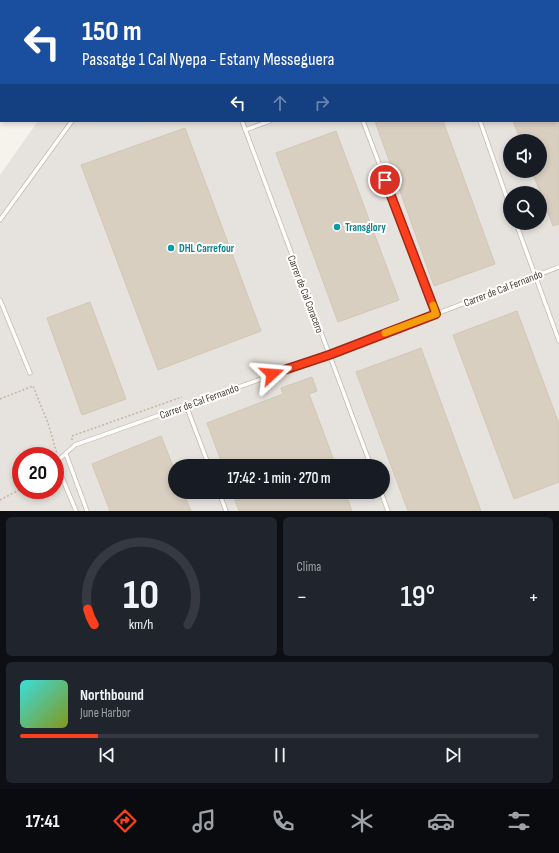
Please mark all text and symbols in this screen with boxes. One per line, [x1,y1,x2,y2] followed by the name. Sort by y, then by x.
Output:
[82,15,142,48] text: 150 m
[16,16,68,68] icon: left
[82,49,335,70] text: Passatge 1 Cal Nyepa - Estany Messeguera
[227,92,249,114] icon: left
[269,92,291,114] icon: ahead
[311,92,333,114] icon: right
[503,134,547,230] map controls
[503,134,547,178] button: sound
[368,163,402,197] pin
[374,169,396,191] icon: arrive
[503,186,547,230] button: search
[345,221,386,234] place label: Transglory
[332,222,342,232] marker: Transglory
[179,242,235,255] place label: DHL Carrefour
[166,243,176,253] marker: DHL Carrefour
[285,254,326,335] street label: Carrer de Cal Coracero
[462,267,545,309] street label: Carrer de Cal Fernando
[251,353,293,395] position arrow
[158,381,241,422] street label: Carrer de Cal Fernando
[12,447,64,499] speed limit sign: 20
[227,469,331,488] text: 17:42 · 1 min · 270 m
[297,559,321,575] text: Clima
[123,570,159,619] text: 10
[401,579,435,615] text: 19°
[297,584,307,611] text: −
[528,584,539,611] text: +
[129,615,154,632] text: km/h
[80,686,144,705] text: Northbound
[80,705,131,721] text: June Harbor
[96,744,118,766] icon: previous
[269,744,291,766] icon: pause
[442,744,464,766] icon: next
[111,807,139,835] icon: directions
[190,807,218,835] icon: music
[269,807,297,835] icon: phone
[348,807,376,835] icon: climate
[427,807,455,835] icon: car
[505,807,533,835] icon: filters
[25,811,60,832] text: 17:41

